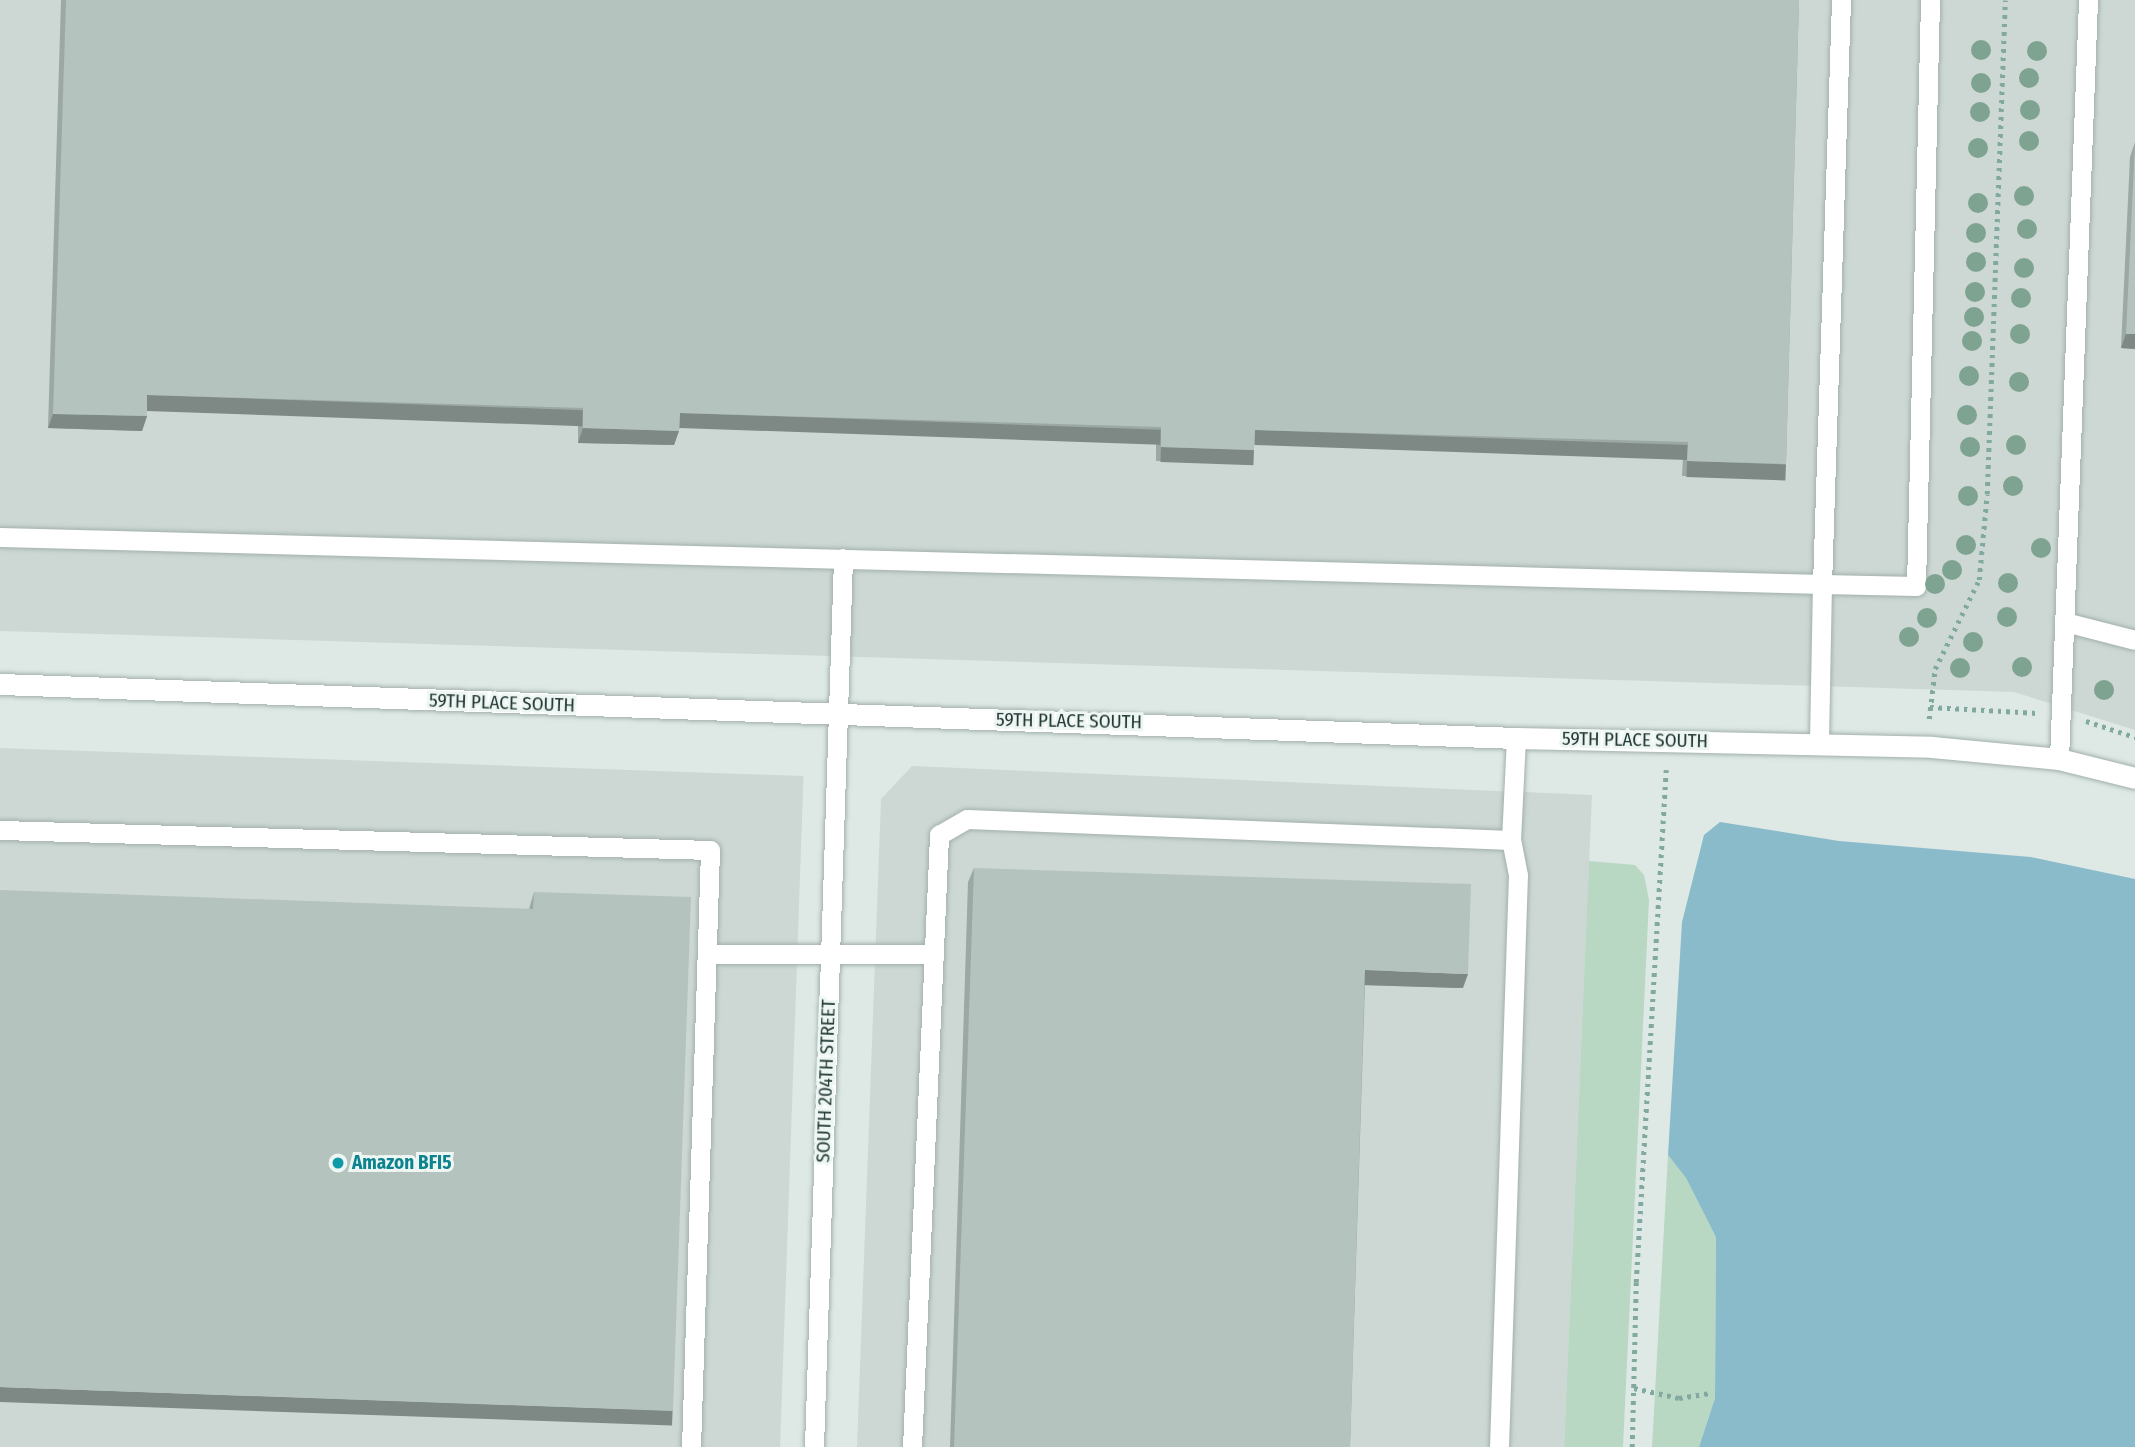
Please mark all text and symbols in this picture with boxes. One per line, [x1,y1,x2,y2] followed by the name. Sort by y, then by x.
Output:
[429,689,575,717] street label: 59TH PLACE SOUTH
[996,708,1142,734] street label: 59TH PLACE SOUTH
[1562,727,1708,753] street label: 59TH PLACE SOUTH
[812,999,840,1163] street label: SOUTH 204TH STREET
[352,1152,452,1174] place label: Amazon BFI5
[330,1155,346,1171] marker: Amazon BFI5

